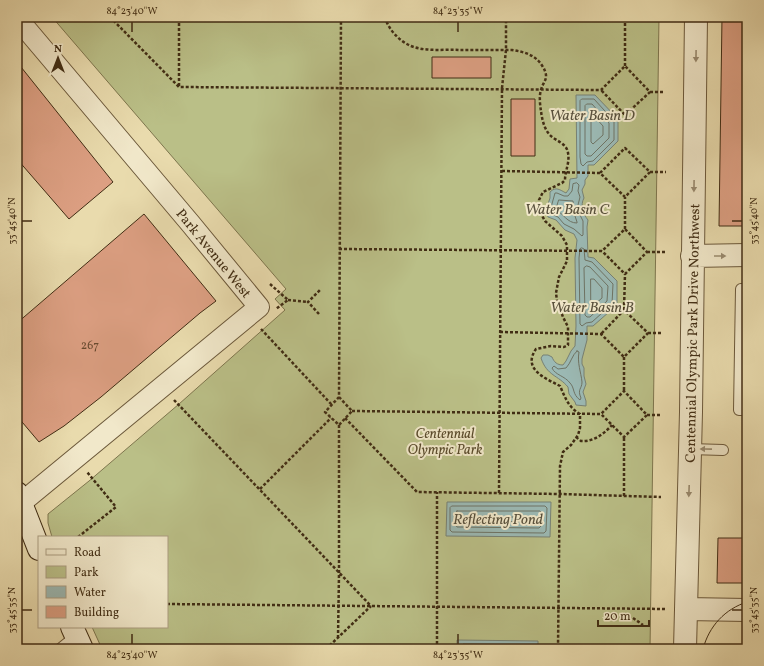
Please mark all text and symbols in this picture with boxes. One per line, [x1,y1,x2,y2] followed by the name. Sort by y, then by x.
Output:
[106,4,158,18] text: 84°23'40"W
[433,4,483,18] text: 84°23'35"W
[38,38,78,78] north arrow
[54,42,62,57] text: N
[693,50,699,63] one-way arrow
[549,106,635,127] water label: Water Basin D
[691,180,697,193] one-way arrow
[5,197,19,245] text: 33°45'40"N
[747,197,761,245] text: 33°45'40"N
[525,200,610,221] water label: Water Basin C
[682,203,705,463] street label: Centennial Olympic Park Drive Northwest
[171,205,255,303] street label: Park Avenue West
[714,253,727,259] one-way arrow
[550,298,634,319] water label: Water Basin B
[81,338,99,354] house number: 267
[408,425,483,460] park label: Centennial Olympic Park
[700,446,712,453] one-way arrow
[686,485,692,498] one-way arrow
[453,510,543,531] water label: Reflecting Pond
[38,536,168,628] legend
[74,545,101,561] text: Road
[74,565,99,581] text: Park
[74,585,106,601] text: Water
[5,586,19,633] text: 33°45'35"N
[747,586,761,633] text: 33°45'35"N
[598,602,649,628] scale bar
[74,605,119,621] text: Building
[604,609,631,625] text: 20 m
[106,648,158,662] text: 84°23'40"W
[433,648,483,662] text: 84°23'35"W

